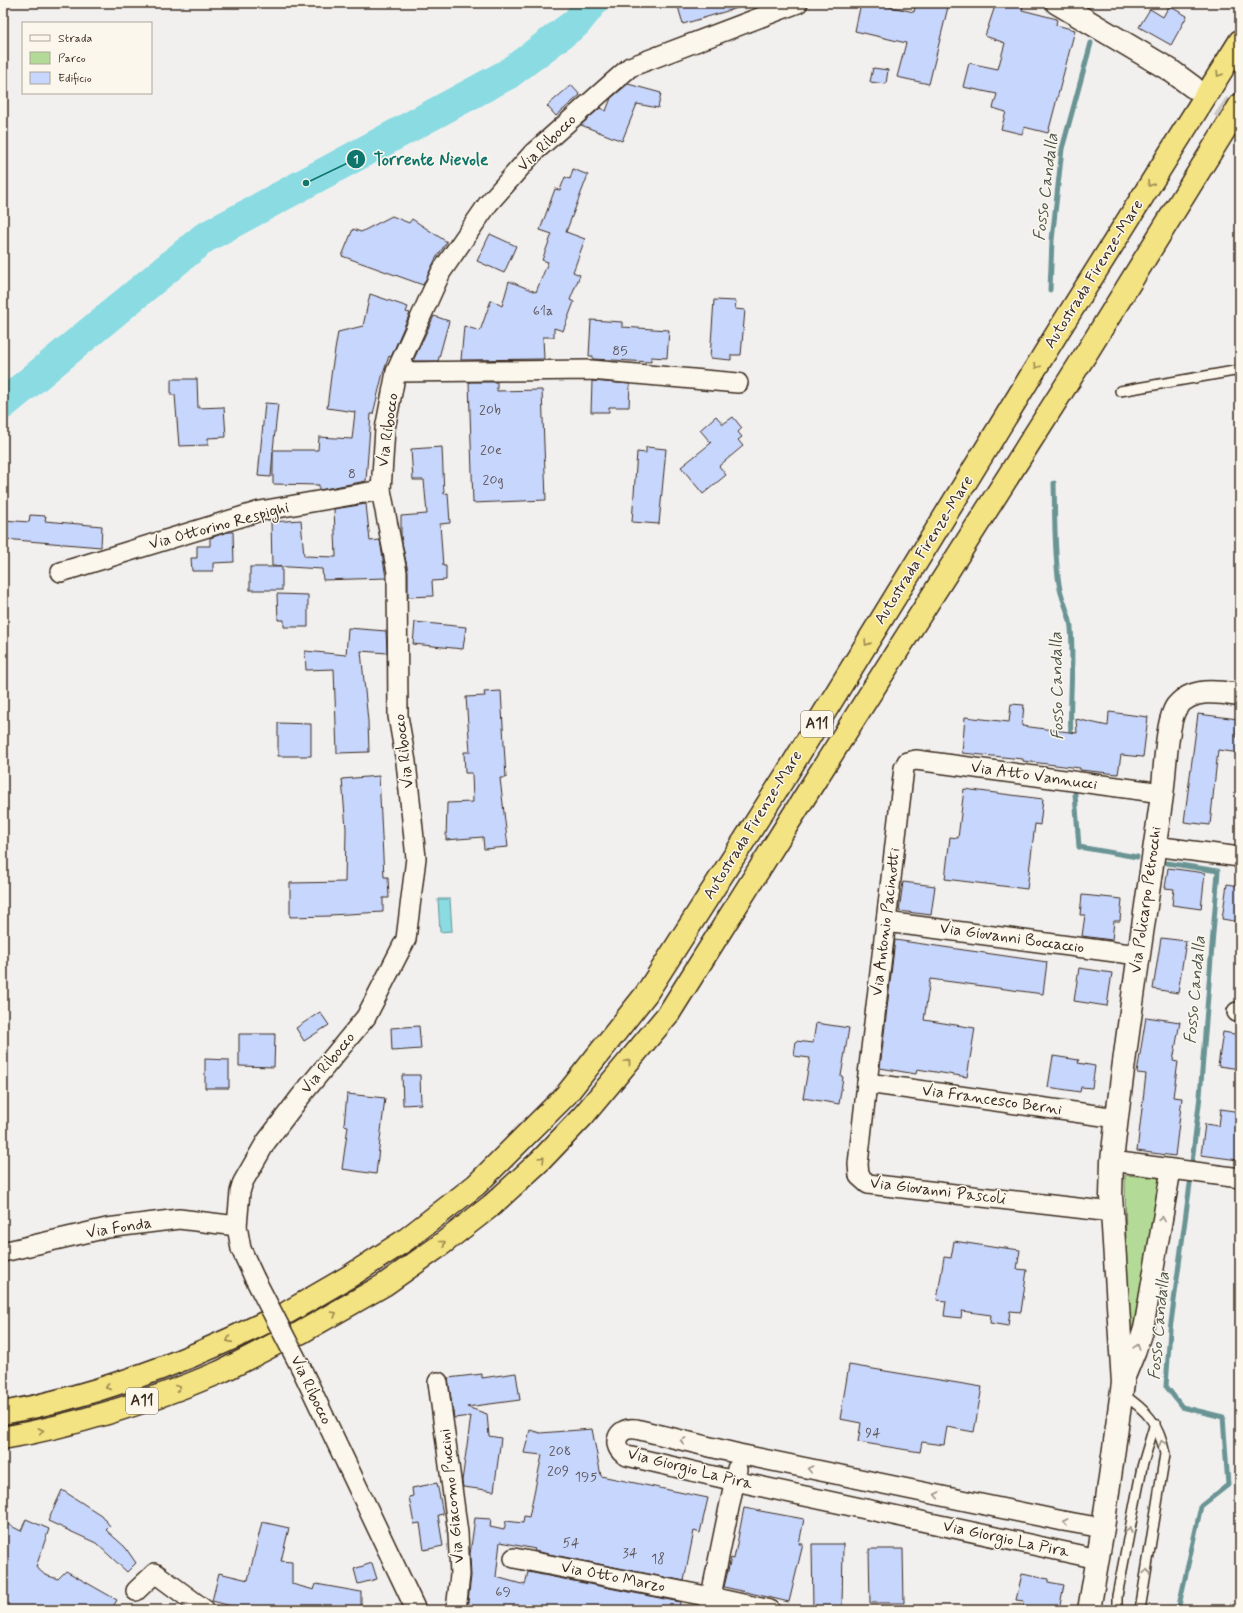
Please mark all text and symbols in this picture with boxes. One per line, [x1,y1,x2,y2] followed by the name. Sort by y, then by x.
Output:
[22,22,152,94] legend
[58,31,92,47] text: Strada
[58,51,86,67] text: Parco
[1217,70,1224,77] one-way arrow
[58,71,92,87] text: Edificio
[513,109,581,176] street label: Via Ribocco
[1028,131,1064,242] water label: Fosso Candalla
[346,145,496,174] callout: Torrente Nievole
[374,149,489,171] text: Torrente Nievole
[353,152,359,168] text: 1
[1148,180,1155,187] one-way arrow
[1040,196,1148,352] street label: Autostrada Firenze-Mare
[533,302,553,320] house number: 61a
[612,342,628,360] house number: 85
[1035,362,1042,369] one-way arrow
[372,391,404,468] street label: Via Ribocco
[479,401,501,419] house number: 20b
[480,441,502,459] house number: 20e
[348,465,356,483] house number: 8
[483,471,503,489] house number: 20g
[870,472,978,628] street label: Autostrada Firenze-Mare
[147,497,292,556] street label: Via Ottorino Respighi
[1045,631,1069,740] water label: Fosso Candalla
[864,639,871,646] one-way arrow
[801,711,833,737] road number: A11
[389,713,419,789] street label: Via Ribocco
[699,747,807,903] street label: Autostrada Firenze-Mare
[969,757,1099,795] street label: Via Atto Vannucci
[1125,825,1167,975] street label: Via Policarpo Petrocchi
[866,846,906,997] street label: Via Antonio Pacinotti
[938,917,1086,959] street label: Via Giovanni Boccaccio
[1179,935,1211,1045] water label: Fosso Candalla
[296,1028,360,1098] street label: Via Ribocco
[624,1059,631,1067] one-way arrow
[921,1080,1064,1120] street label: Via Francesco Berni
[537,1156,545,1164] one-way arrow
[869,1172,1007,1210] street label: Via Giovanni Pascoli
[85,1212,153,1244] street label: Via Fonda
[1158,1216,1166,1222] one-way arrow
[439,1241,446,1248] one-way arrow
[1143,1271,1175,1381] water label: Fosso Candalla
[330,1312,337,1319] one-way arrow
[226,1335,233,1343] one-way arrow
[1132,1343,1141,1350] one-way arrow
[285,1352,337,1428] street label: Via Ribocco
[104,1382,111,1390] one-way arrow
[175,1384,182,1392] one-way arrow
[126,1388,158,1414] road number: A11
[865,1424,881,1442] house number: 94
[38,1427,44,1436] one-way arrow
[434,1428,470,1564] street label: Via Giacomo Puccini
[680,1437,686,1445] one-way arrow
[1159,1440,1167,1447] one-way arrow
[549,1442,571,1460] house number: 208
[625,1443,755,1496] street label: Via Giorgio La Pira
[547,1462,569,1480] house number: 209
[807,1465,813,1473] one-way arrow
[575,1468,597,1486] house number: 195
[934,1491,941,1500] one-way arrow
[941,1515,1071,1564] street label: Via Giorgio La Pira
[1062,1518,1068,1526] one-way arrow
[1125,1527,1133,1533] one-way arrow
[563,1534,580,1552] house number: 54
[623,1544,638,1562] house number: 34
[651,1550,665,1568] house number: 18
[559,1557,667,1597] street label: Via Otto Marzo
[1142,1568,1150,1575] one-way arrow
[495,1583,511,1601] house number: 69

